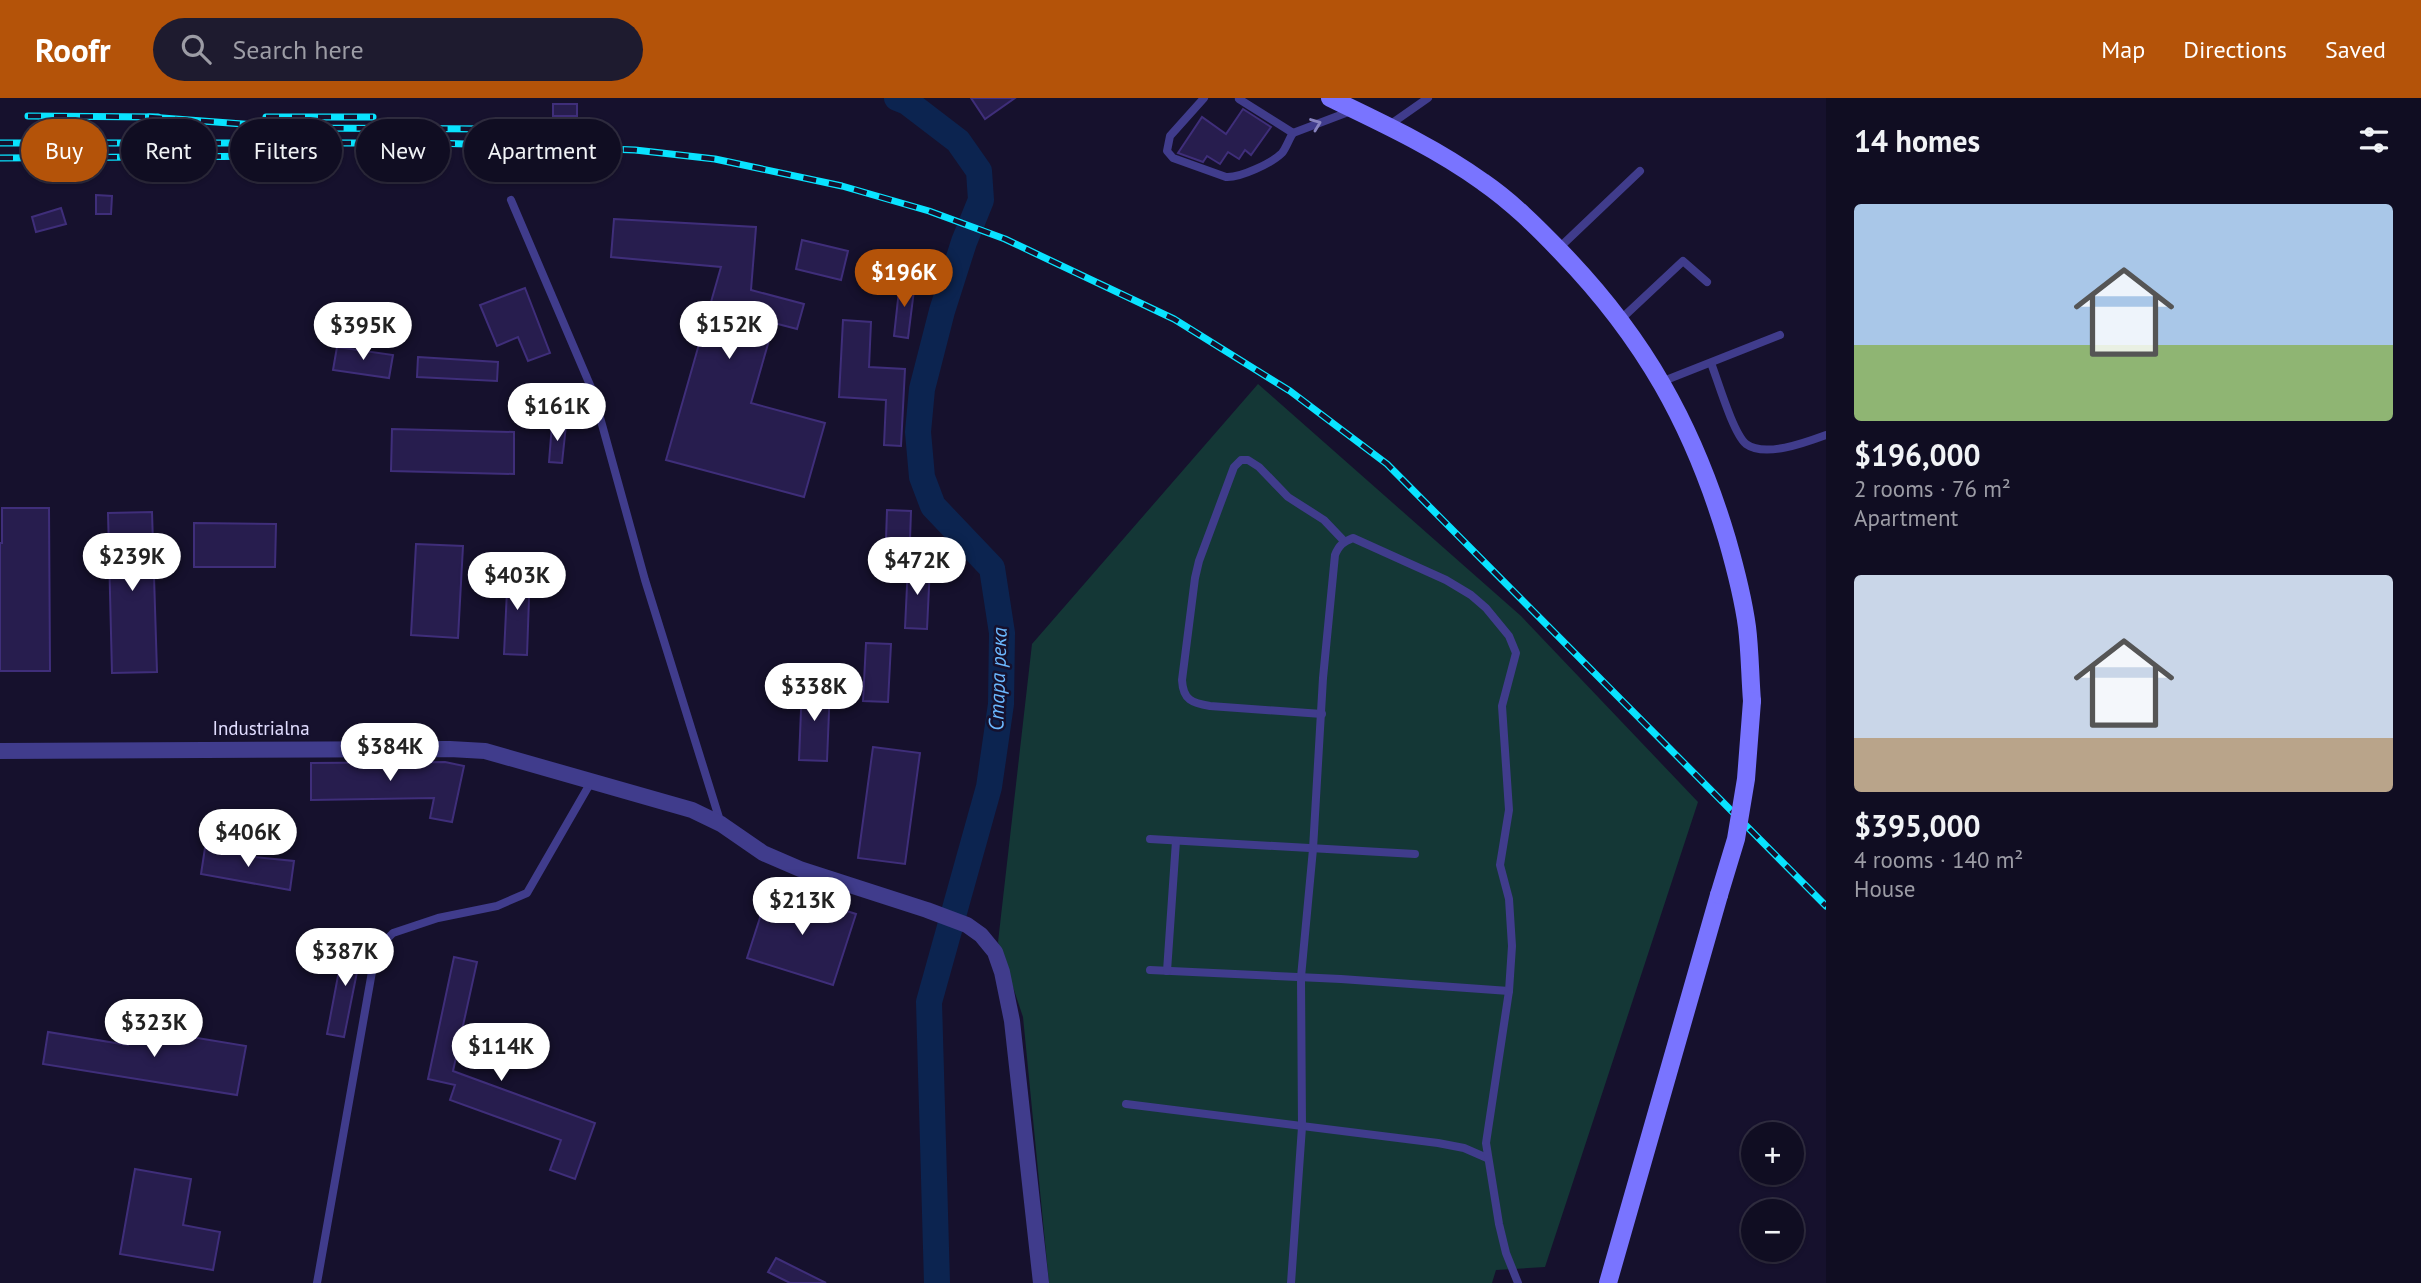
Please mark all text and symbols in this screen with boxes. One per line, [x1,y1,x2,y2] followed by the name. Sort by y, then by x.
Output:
[153,18,643,81] search box
[35,28,111,71] text: Roofr
[177,30,215,68] icon: search
[233,33,364,66] text: Search here
[2101,34,2145,65] text: Map
[2183,34,2287,65] text: Directions
[2325,34,2386,65] text: Saved
[21,119,107,182] chip: Buy
[121,119,216,182] chip: Rent
[230,119,342,182] chip: Filters
[356,119,450,182] chip: New
[464,119,621,182] chip: Apartment
[1309,119,1321,133] one-way arrow
[1854,121,1980,160] text: 14 homes
[2355,121,2393,159] icon: filters
[2061,249,2187,375] icon: home
[855,250,953,309] pin: $196K
[871,257,937,286] text: $196K
[314,302,412,362] pin: $395K
[680,302,778,361] pin: $152K
[696,309,762,338] text: $152K
[330,310,396,339] text: $395K
[508,384,606,443] pin: $161K
[524,391,590,420] text: $161K
[1854,435,1981,474] text: $196,000
[1854,474,2011,503] text: 2 rooms · 76 m²
[1854,503,1958,532] text: Apartment
[83,533,181,593] pin: $239K
[868,538,966,597] pin: $472K
[99,541,165,570] text: $239K
[884,545,950,574] text: $472K
[468,552,566,612] pin: $403K
[484,560,550,589] text: $403K
[2061,620,2187,746] icon: home
[982,626,1013,731] water label: Стара река
[765,664,863,723] pin: $338K
[781,671,847,700] text: $338K
[212,716,310,740] street label: Industrialna
[341,724,439,783] pin: $384K
[357,731,423,760] text: $384K
[1854,806,1981,845] text: $395,000
[199,810,297,869] pin: $406K
[215,817,281,846] text: $406K
[1854,845,2023,874] text: 4 rooms · 140 m²
[1854,874,1916,903] text: House
[753,878,851,937] pin: $213K
[769,885,835,914] text: $213K
[296,928,394,988] pin: $387K
[312,936,378,965] text: $387K
[105,1000,203,1059] pin: $323K
[121,1007,187,1036] text: $323K
[452,1024,550,1083] pin: $114K
[468,1031,534,1060] text: $114K
[1741,1122,1804,1262] map controls
[1741,1122,1804,1185] button: +
[1741,1199,1804,1262] button: −

